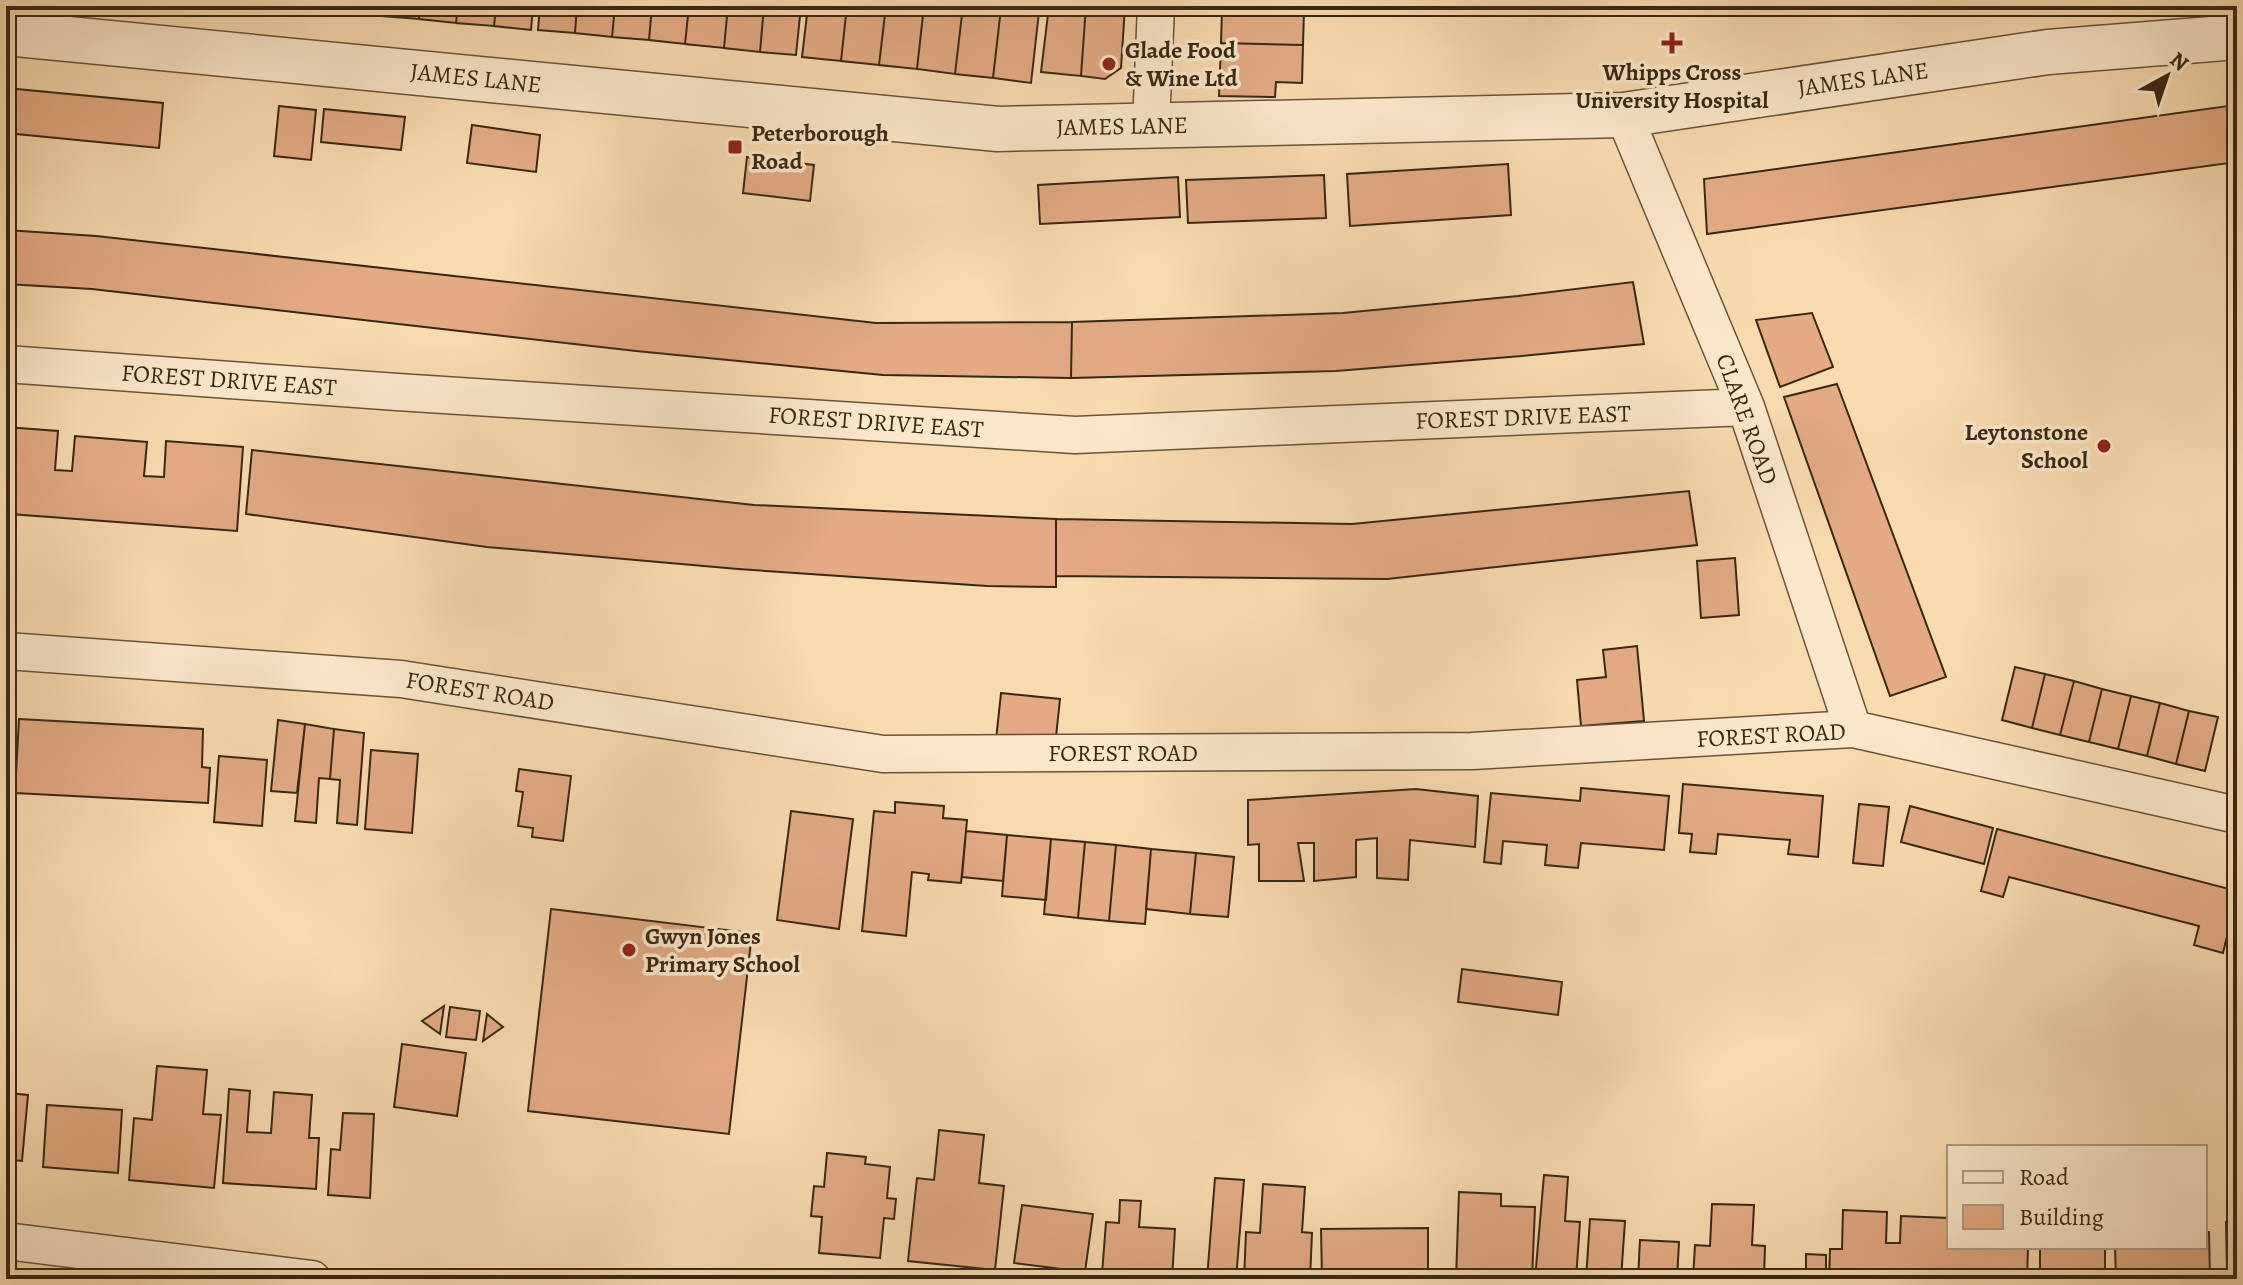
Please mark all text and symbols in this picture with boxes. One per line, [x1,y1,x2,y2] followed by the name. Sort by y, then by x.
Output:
[1661,32,1683,54] marker: Whipps Cross University Hospital
[1125,34,1238,94] place label: Glade Food & Wine Ltd
[2127,36,2207,116] north arrow
[2163,45,2195,78] text: N
[1795,54,1931,104] street label: JAMES LANE
[409,55,543,101] street label: JAMES LANE
[1100,55,1118,73] marker: Glade Food & Wine Ltd
[1575,56,1769,116] place label: Whipps Cross University Hospital
[1056,109,1188,143] street label: JAMES LANE
[751,117,889,177] place label: Peterborough Road
[726,138,744,156] marker: Peterborough Road
[1709,349,1785,489] street label: CLARE ROAD
[120,357,338,403] street label: FOREST DRIVE EAST
[1415,397,1631,437] street label: FOREST DRIVE EAST
[767,399,985,445] street label: FOREST DRIVE EAST
[1964,416,2089,476] place label: Leytonstone School
[2095,437,2113,455] marker: Leytonstone School
[404,663,556,719] street label: FOREST ROAD
[1695,715,1847,755] street label: FOREST ROAD
[1048,737,1198,769] street label: FOREST ROAD
[645,920,800,980] place label: Gwyn Jones Primary School
[620,941,638,959] marker: Gwyn Jones Primary School
[1947,1145,2207,1249] legend
[2019,1161,2069,1193] text: Road
[2019,1201,2104,1233] text: Building

